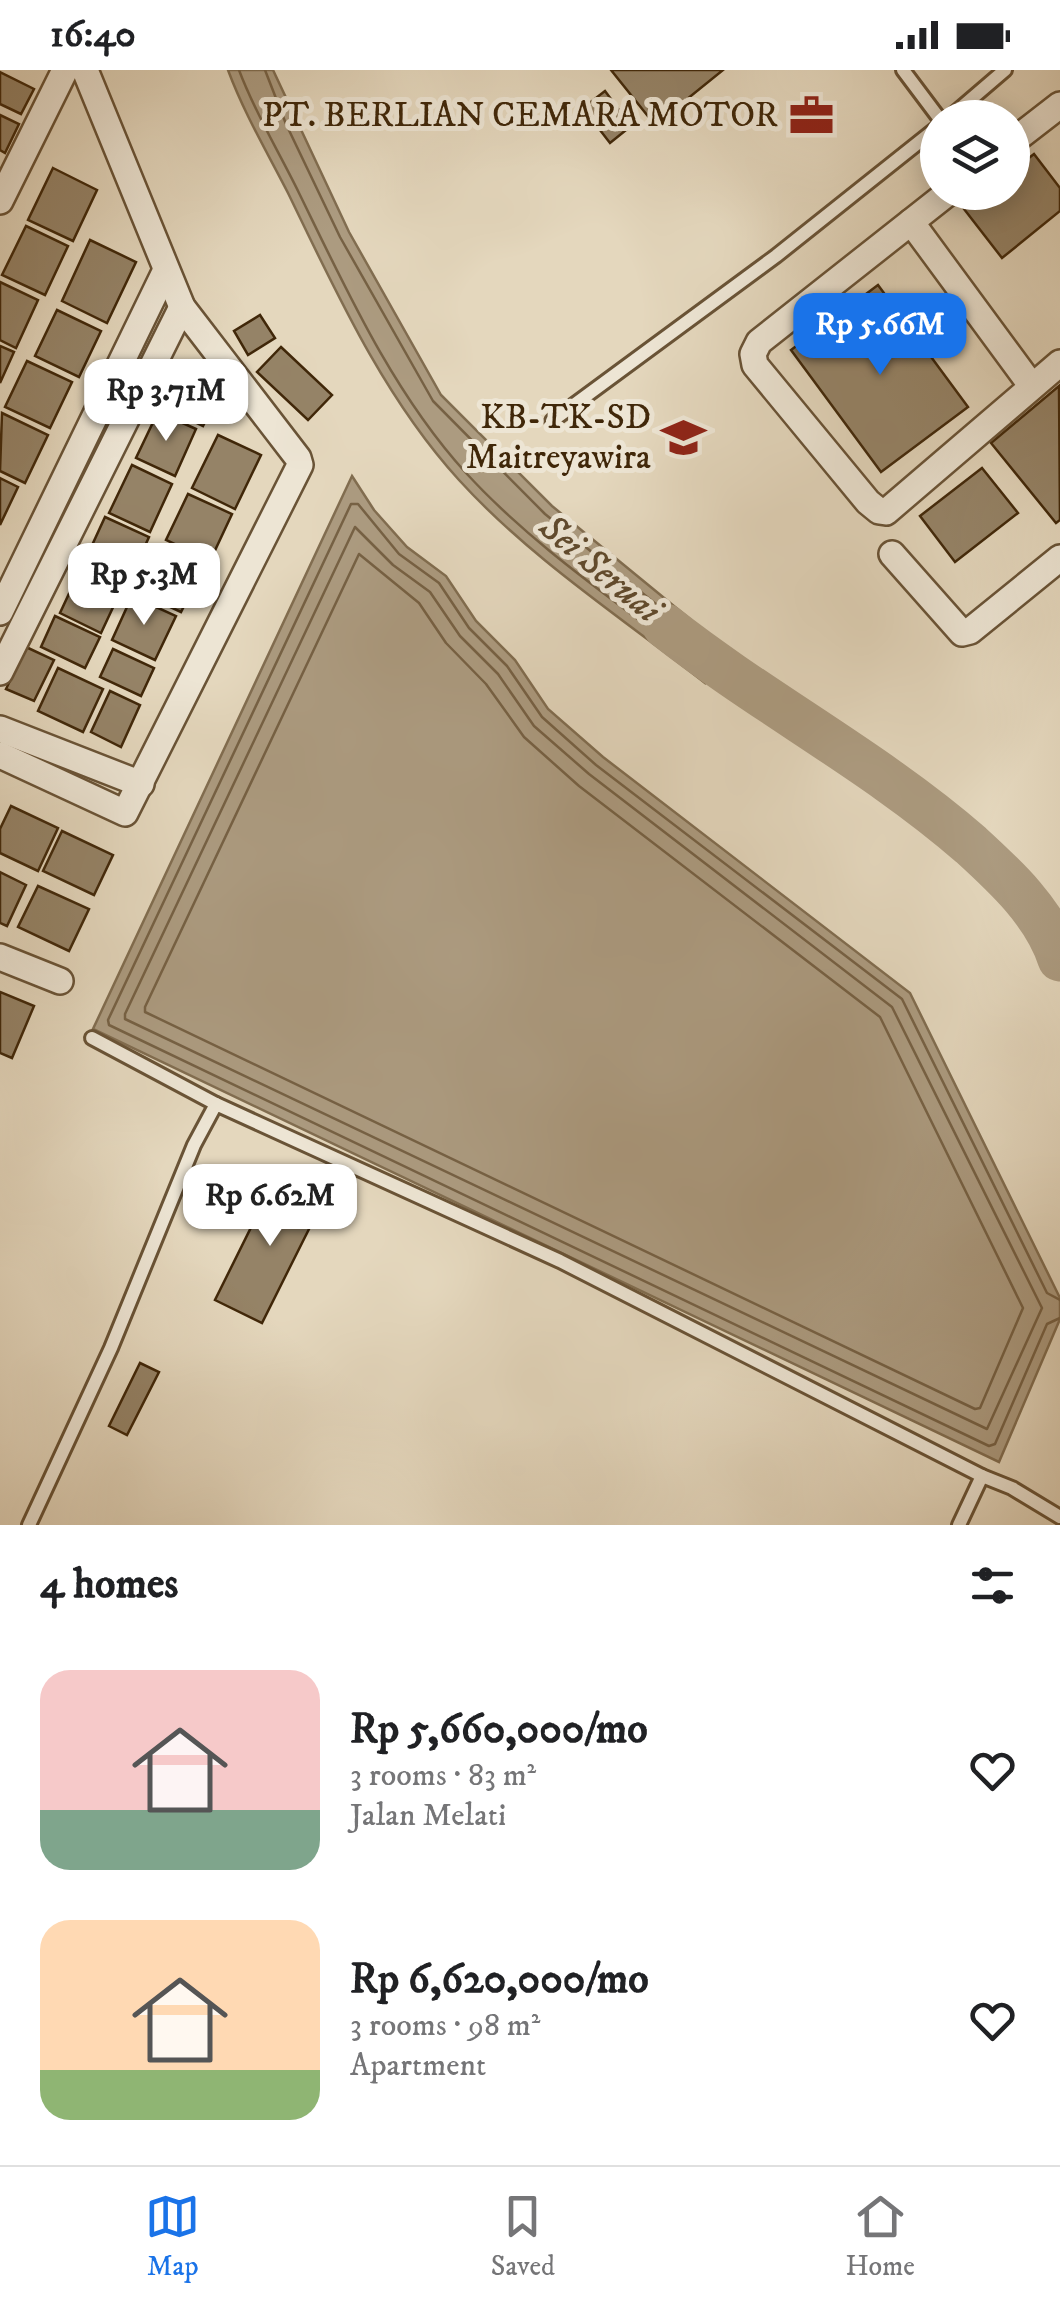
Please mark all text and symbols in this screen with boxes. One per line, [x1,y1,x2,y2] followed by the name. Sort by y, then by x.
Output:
[50,11,136,59] text: 16:40
[787,92,835,140] office icon: PT. BERLIAN CEMARA MOTOR
[262,94,778,138] place label: PT. BERLIAN CEMARA MOTOR
[920,100,1030,210] map controls
[920,100,1030,210] button: layers
[777,293,983,378] pin: Rp 5.66M
[815,305,945,345] text: Rp 5.66M
[63,359,269,444] pin: Rp 3.71M
[106,371,226,411] text: Rp 3.71M
[466,396,651,480] place label: KB-TK-SD Maitreyawira
[660,414,708,462] school or university icon: KB-TK-SD Maitreyawira
[528,503,673,635] water label: Sei Seruai
[52,543,236,628] pin: Rp 5.3M
[90,555,198,595] text: Rp 5.3M
[167,1164,373,1249] pin: Rp 6.62M
[205,1176,335,1216] text: Rp 6.62M
[965,1558,1020,1613] icon: filters
[40,1559,178,1611] text: 4 homes
[350,1704,648,1756] text: Rp 5,660,000/mo
[120,1710,240,1830] icon: home
[965,1743,1020,1798] icon: heart
[350,1756,536,1796] text: 3 rooms · 83 m²
[350,1796,506,1836] text: Jalan Melati
[350,1954,649,2006] text: Rp 6,620,000/mo
[120,1960,240,2080] icon: home
[965,1993,1020,2048] icon: heart
[350,2006,540,2046] text: 3 rooms · 98 m²
[350,2046,486,2086] text: Apartment
[145,2189,200,2284] tab: Map
[491,2189,555,2284] tab: Saved
[846,2189,915,2284] tab: Home

